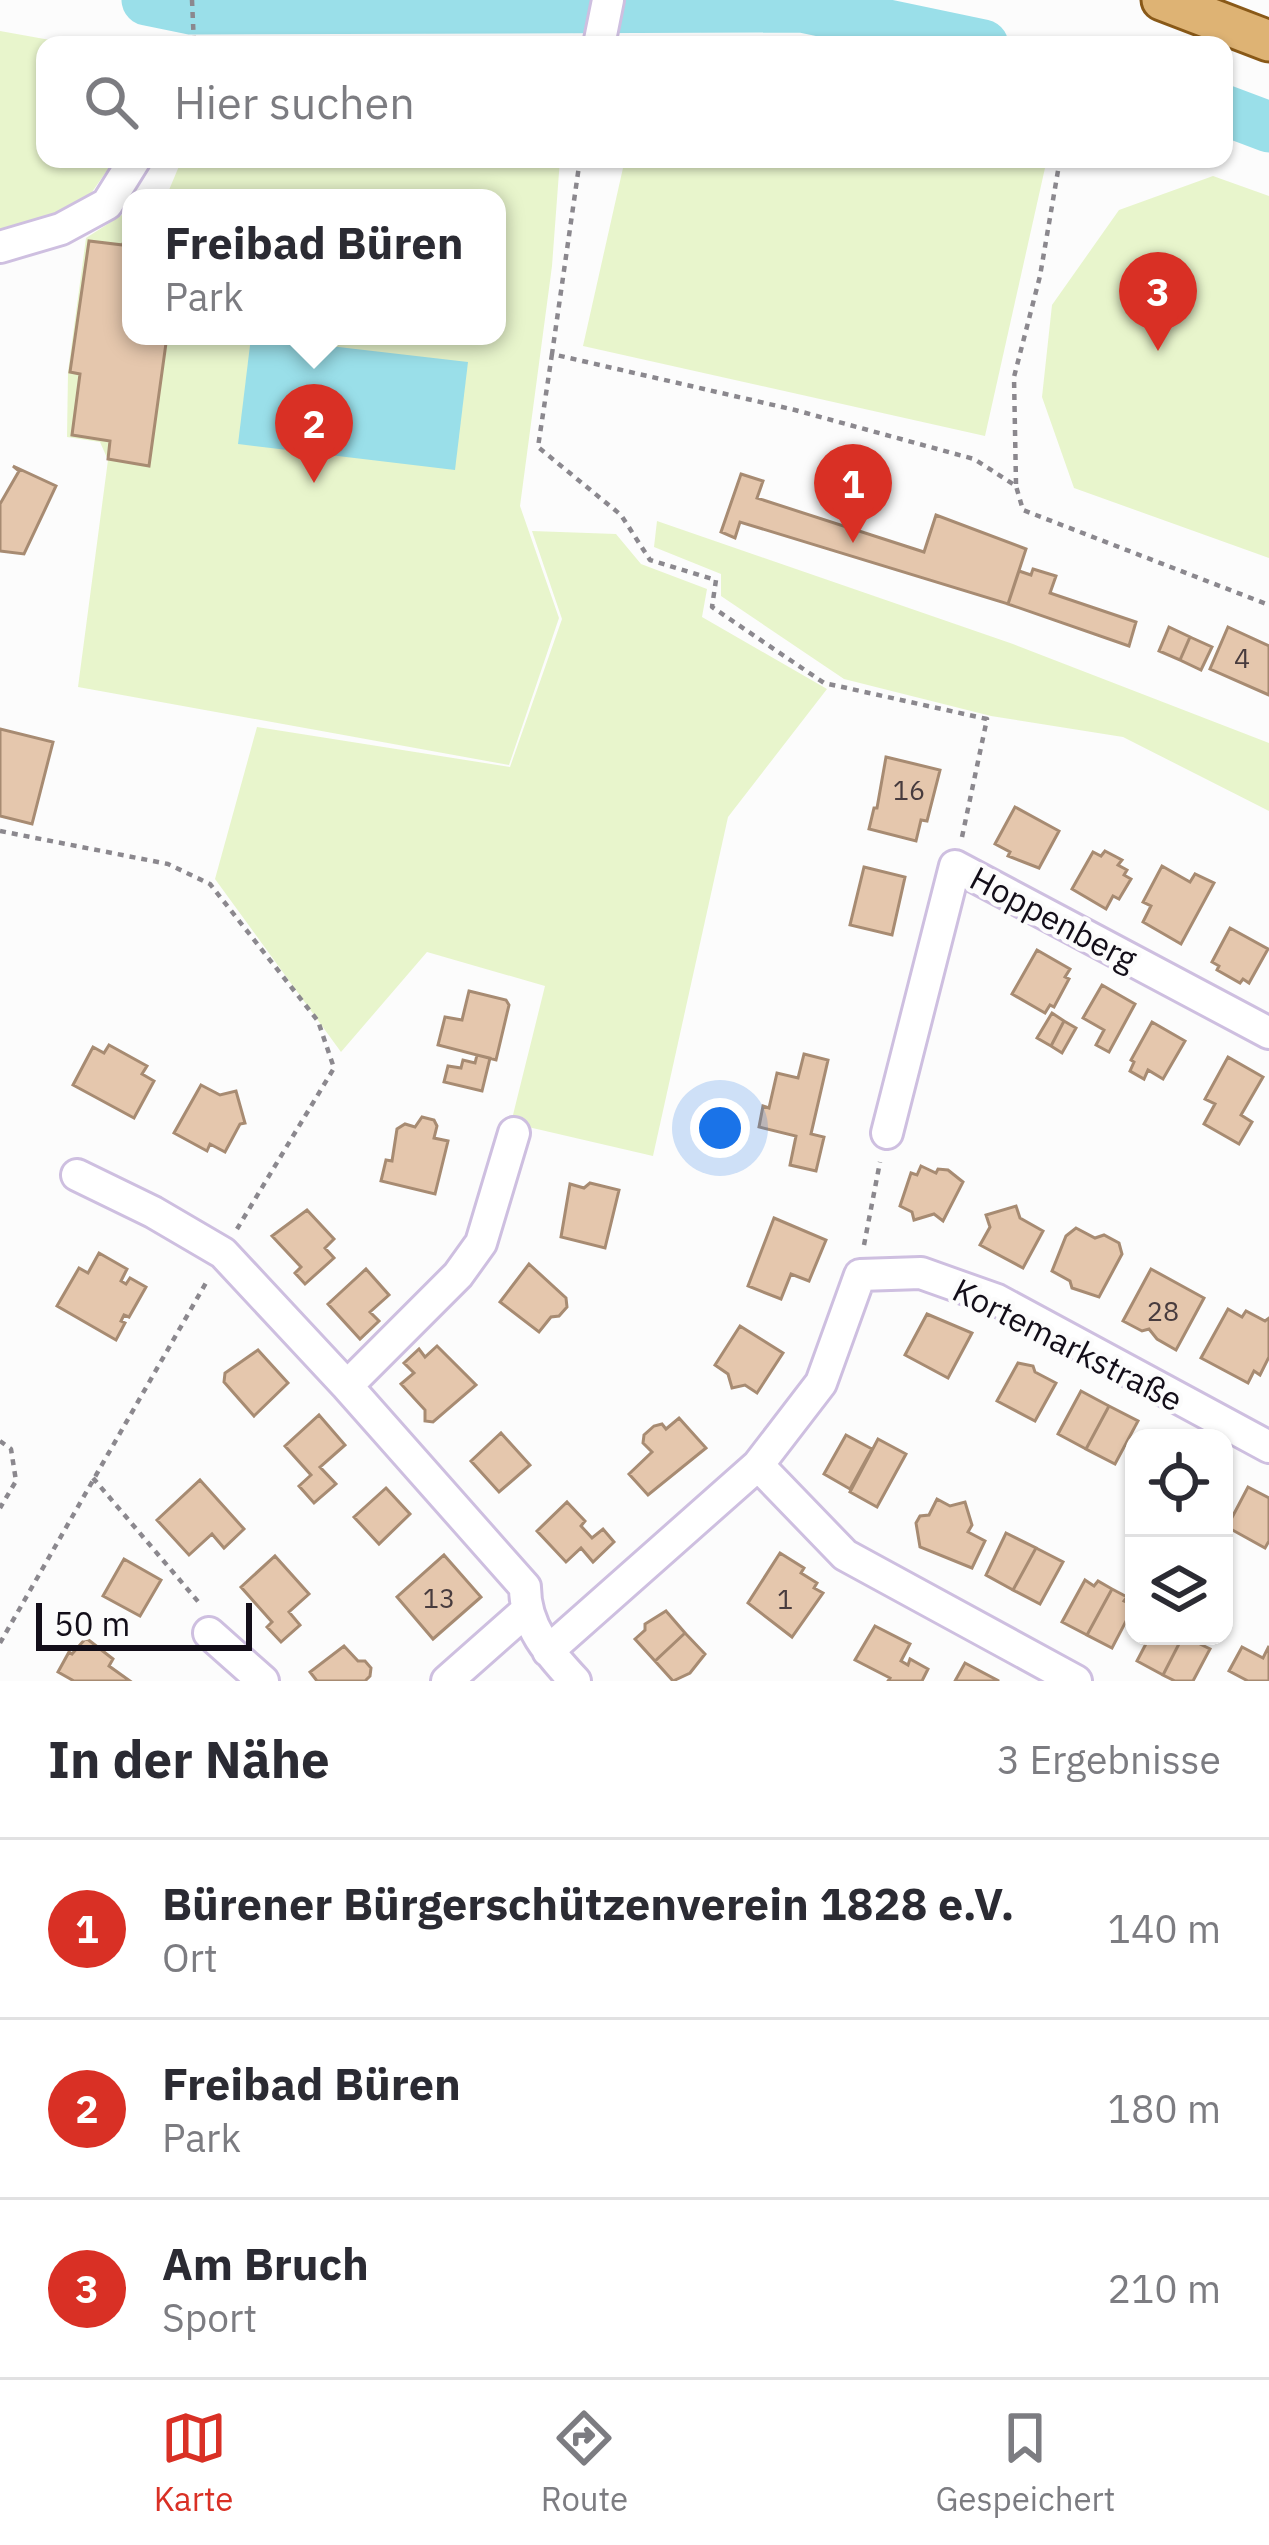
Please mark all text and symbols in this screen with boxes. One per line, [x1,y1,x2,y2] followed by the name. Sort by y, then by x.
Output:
[36,36,1233,168] search box
[78,69,144,135] icon: search
[174,73,415,131] text: Hier suchen
[122,189,506,345] popup
[165,213,463,271] text: Freibad Büren
[1119,252,1197,351] pin: 3
[165,271,243,322] text: Park
[275,384,353,483] pin: 2
[814,444,892,543] pin: 1
[1234,640,1250,675] house number: 4
[893,772,925,807] house number: 16
[963,856,1145,980] street label: Hoppenberg
[690,1098,750,1158] your location
[946,1268,1190,1420] street label: Kortemarkstraße
[1147,1293,1179,1328] house number: 28
[1125,1429,1233,1645] map controls
[1125,1429,1233,1537] button: locate
[1125,1537,1233,1645] button: layers
[423,1580,455,1615] house number: 13
[777,1581,793,1616] house number: 1
[36,1597,252,1650] scale bar
[54,1602,130,1645] text: 50 m
[48,1726,330,1792] text: In der Nähe
[997,1734,1221,1785] text: 3 Ergebnisse
[162,1874,1014,1932] text: Bürener Bürgerschützenverein 1828 e.V.
[75,1903,99,1954] text: 1
[1108,1903,1221,1954] text: 140 m
[162,1932,218,1983] text: Ort
[162,2054,461,2112] text: Freibad Büren
[75,2083,99,2134] text: 2
[1108,2083,1221,2134] text: 180 m
[162,2112,241,2163] text: Park
[162,2234,369,2292] text: Am Bruch
[75,2263,99,2314] text: 3
[1108,2263,1221,2314] text: 210 m
[162,2292,257,2343] text: Sport
[154,2405,234,2520] tab: Karte
[541,2405,628,2520] tab: Route
[935,2405,1115,2520] tab: Gespeichert

